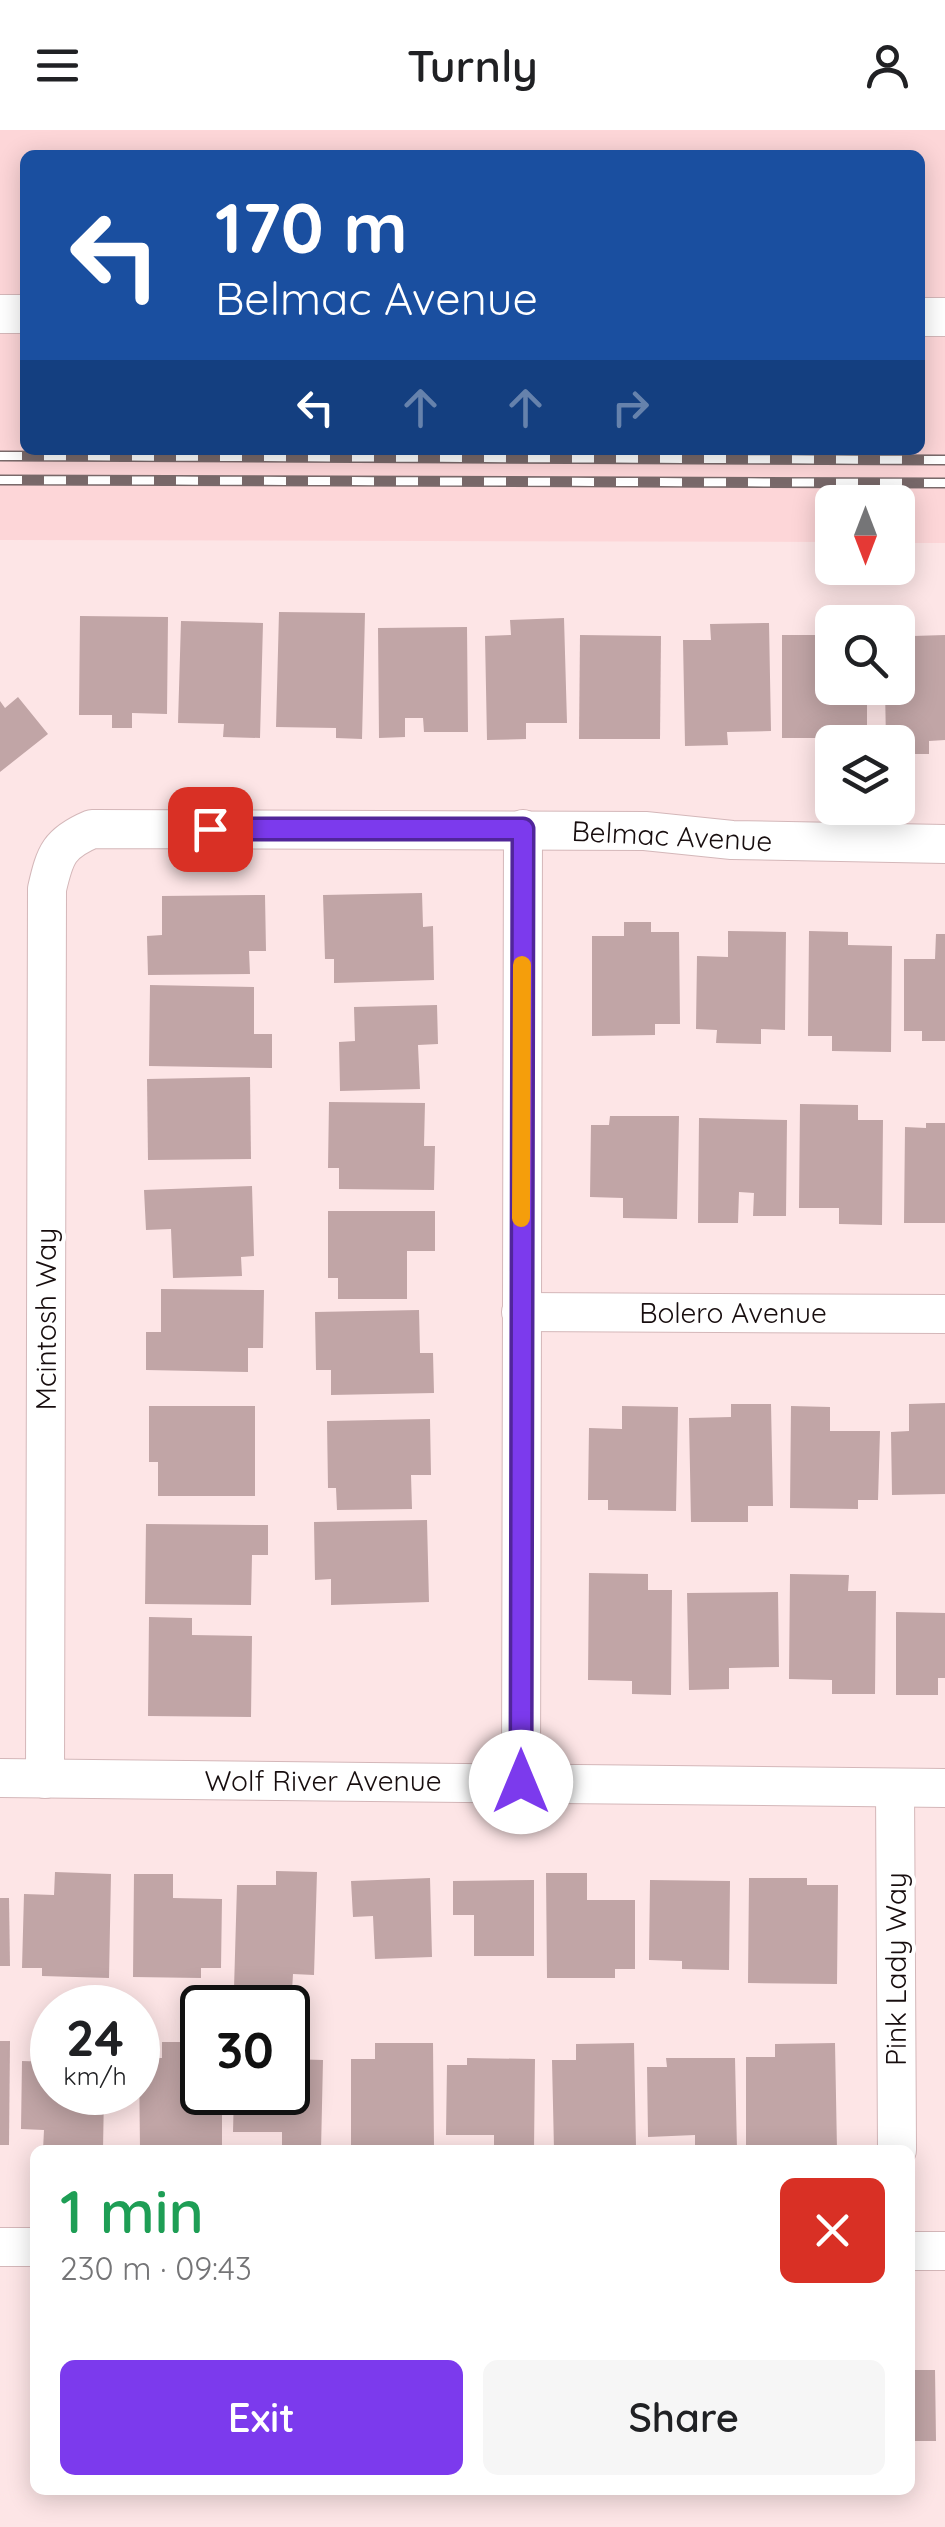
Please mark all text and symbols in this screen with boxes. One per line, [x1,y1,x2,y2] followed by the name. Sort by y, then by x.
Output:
[407,37,538,93] text: Turnly
[30,38,85,93] icon: menu
[860,38,915,93] icon: person
[215,183,408,271] text: 170 m
[50,190,180,320] icon: left
[215,270,538,326] text: Belmac Avenue
[288,380,343,435] icon: left
[393,380,448,435] icon: ahead
[498,380,553,435] icon: ahead
[603,380,658,435] icon: right
[815,485,915,585] north arrow
[815,485,915,825] map controls
[815,605,915,705] button: search
[815,725,915,825] button: layers
[168,787,253,872] pin
[183,802,238,857] icon: arrive
[571,813,773,858] street label: Belmac Avenue
[28,1228,63,1410] street label: Mcintosh Way
[639,1295,827,1330] street label: Bolero Avenue
[469,1730,573,1834] position arrow
[204,1763,442,1798] street label: Wolf River Avenue
[878,1872,913,2066] street label: Pink Lady Way
[180,1985,310,2115] speed limit sign: 30
[66,2006,124,2069] text: 24
[63,2060,127,2091] text: km/h
[60,2173,204,2248] text: 1 min
[780,2178,885,2283] button: close
[60,2248,252,2288] text: 230 m · 09:43
[60,2360,463,2475] button: Exit
[483,2360,885,2475] button: Share

